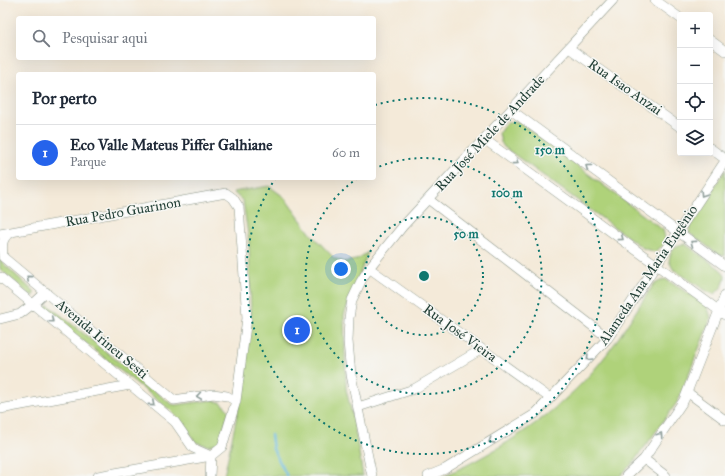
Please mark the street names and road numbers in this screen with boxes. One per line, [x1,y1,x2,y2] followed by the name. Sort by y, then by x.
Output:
[585,55,665,119] street label: Rua Isao Anzai
[432,71,549,195] street label: Rua José Miele de Andrade
[64,193,183,231] street label: Rua Pedro Guarinon
[594,202,701,349] street label: Alameda Ana Maria Eugênio
[52,295,152,383] street label: Avenida Irineu Sesti
[419,301,500,366] street label: Rua José Vieira

